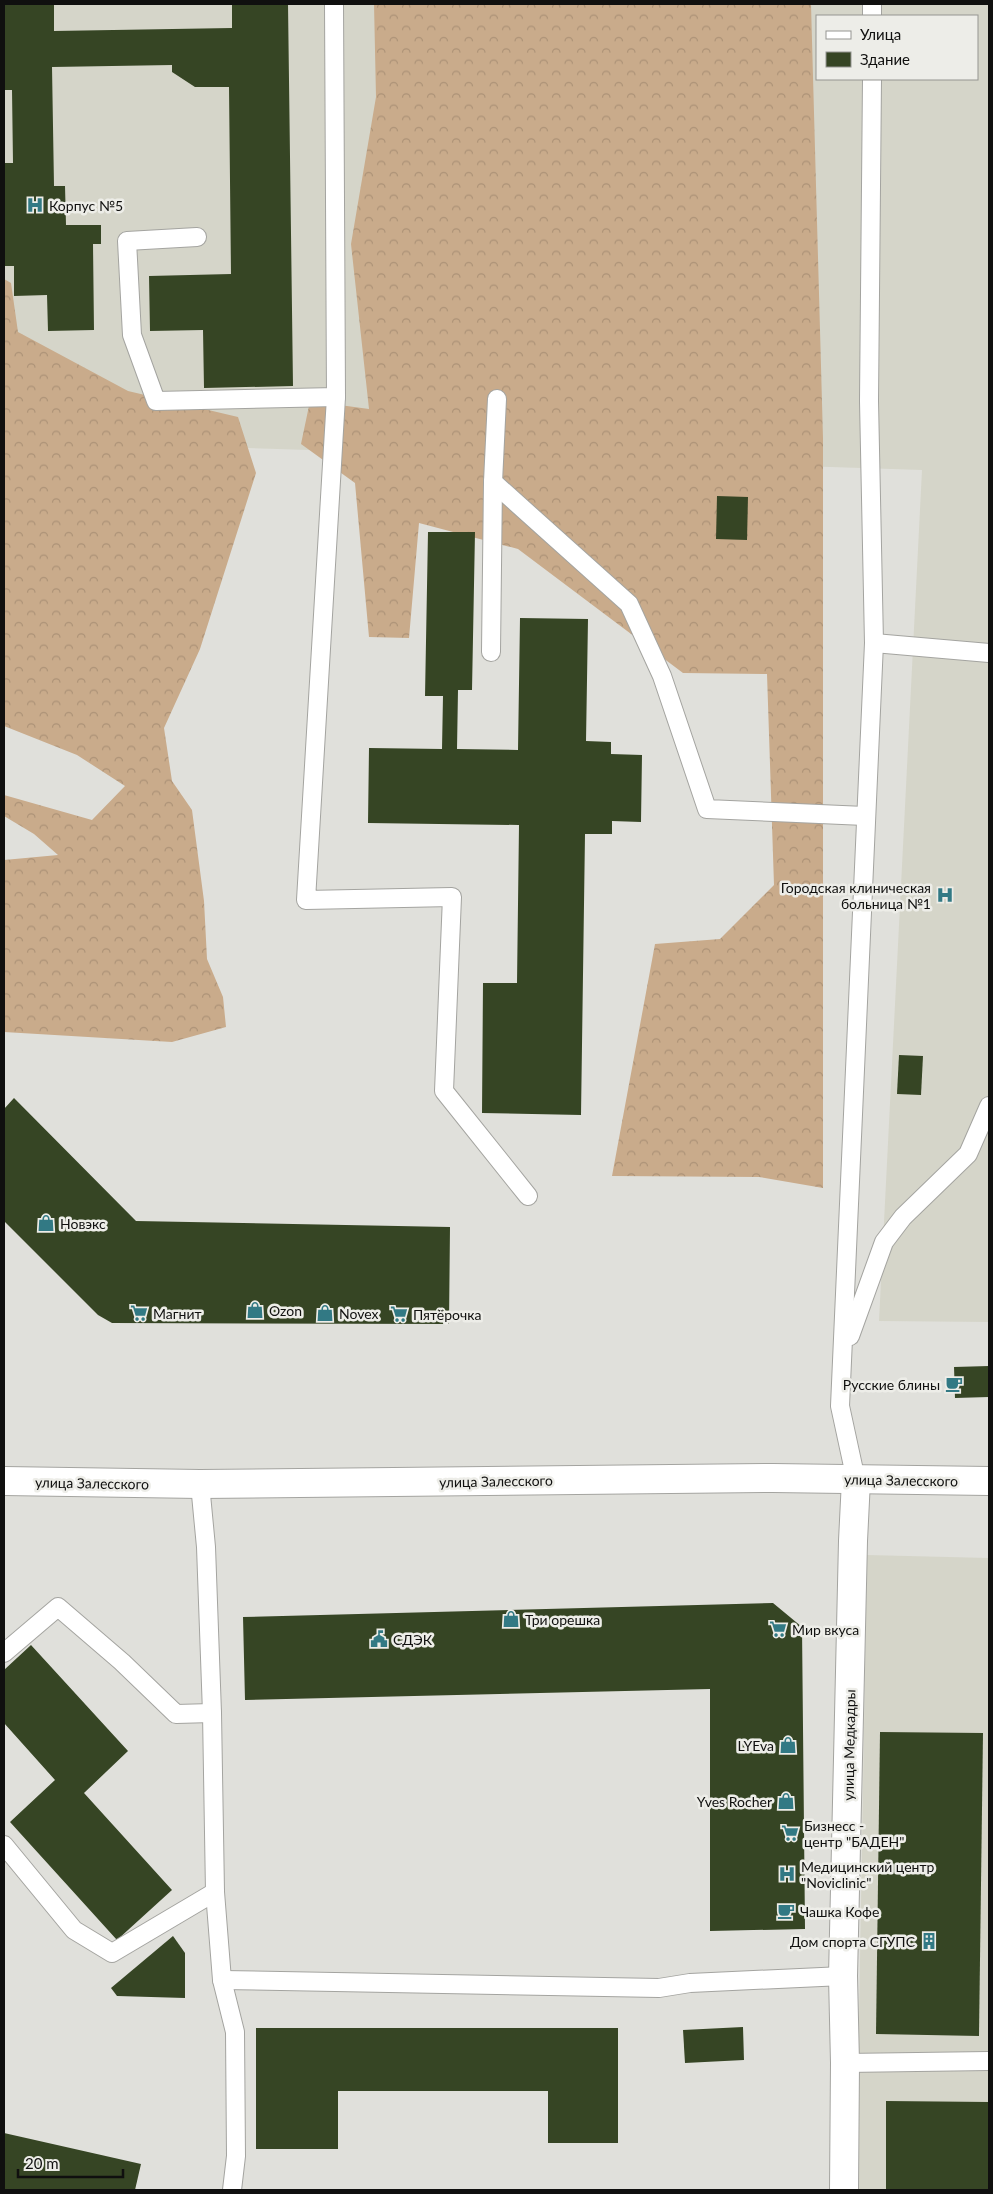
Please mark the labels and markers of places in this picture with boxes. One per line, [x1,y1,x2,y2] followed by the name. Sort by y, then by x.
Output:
[25,195,45,215] hospital icon: Корпус №5
[49,197,123,214] place label: Корпус №5
[781,879,931,912] place label: Городская клиническая больница №1
[935,885,955,905] hospital icon: Городская клиническая больница №1
[36,1213,56,1233] shop icon: Новэкс
[60,1215,106,1232] place label: Новэкс
[245,1300,265,1320] shop icon: Ozon
[269,1302,302,1319] place label: Ozon
[129,1303,149,1323] supermarket icon: Магнит
[315,1303,335,1323] shop icon: Novex
[389,1304,409,1324] supermarket icon: Пятёрочка
[153,1305,202,1322] place label: Магнит
[339,1305,379,1322] place label: Novex
[413,1306,481,1323] place label: Пятёрочка
[944,1374,964,1394] cafe icon: Русские блины
[843,1376,940,1393] place label: Русские блины
[501,1609,521,1629] shop icon: Три орешка
[525,1611,600,1628] place label: Три орешка
[768,1619,788,1639] supermarket icon: Мир вкуса
[792,1621,859,1638] place label: Мир вкуса
[369,1629,389,1649] public building icon: СДЭК
[393,1631,433,1648] place label: СДЭК
[778,1735,798,1755] shop icon: LYEva
[738,1737,774,1754] place label: LYEva
[776,1791,796,1811] shop icon: Yves Rocher
[697,1793,772,1810] place label: Yves Rocher
[804,1817,904,1850] place label: Бизнесс - центр "БАДЕН"
[780,1823,800,1843] supermarket icon: Бизнесс - центр "БАДЕН"
[801,1858,935,1891] place label: Медицинский центр "Noviclinic"
[777,1864,797,1884] hospital icon: Медицинский центр "Noviclinic"
[776,1901,796,1921] cafe icon: Чашка Кофе
[800,1903,879,1920] place label: Чашка Кофе
[919,1931,939,1951] building icon: Дом спорта СГУПС
[790,1933,916,1950] place label: Дом спорта СГУПС

